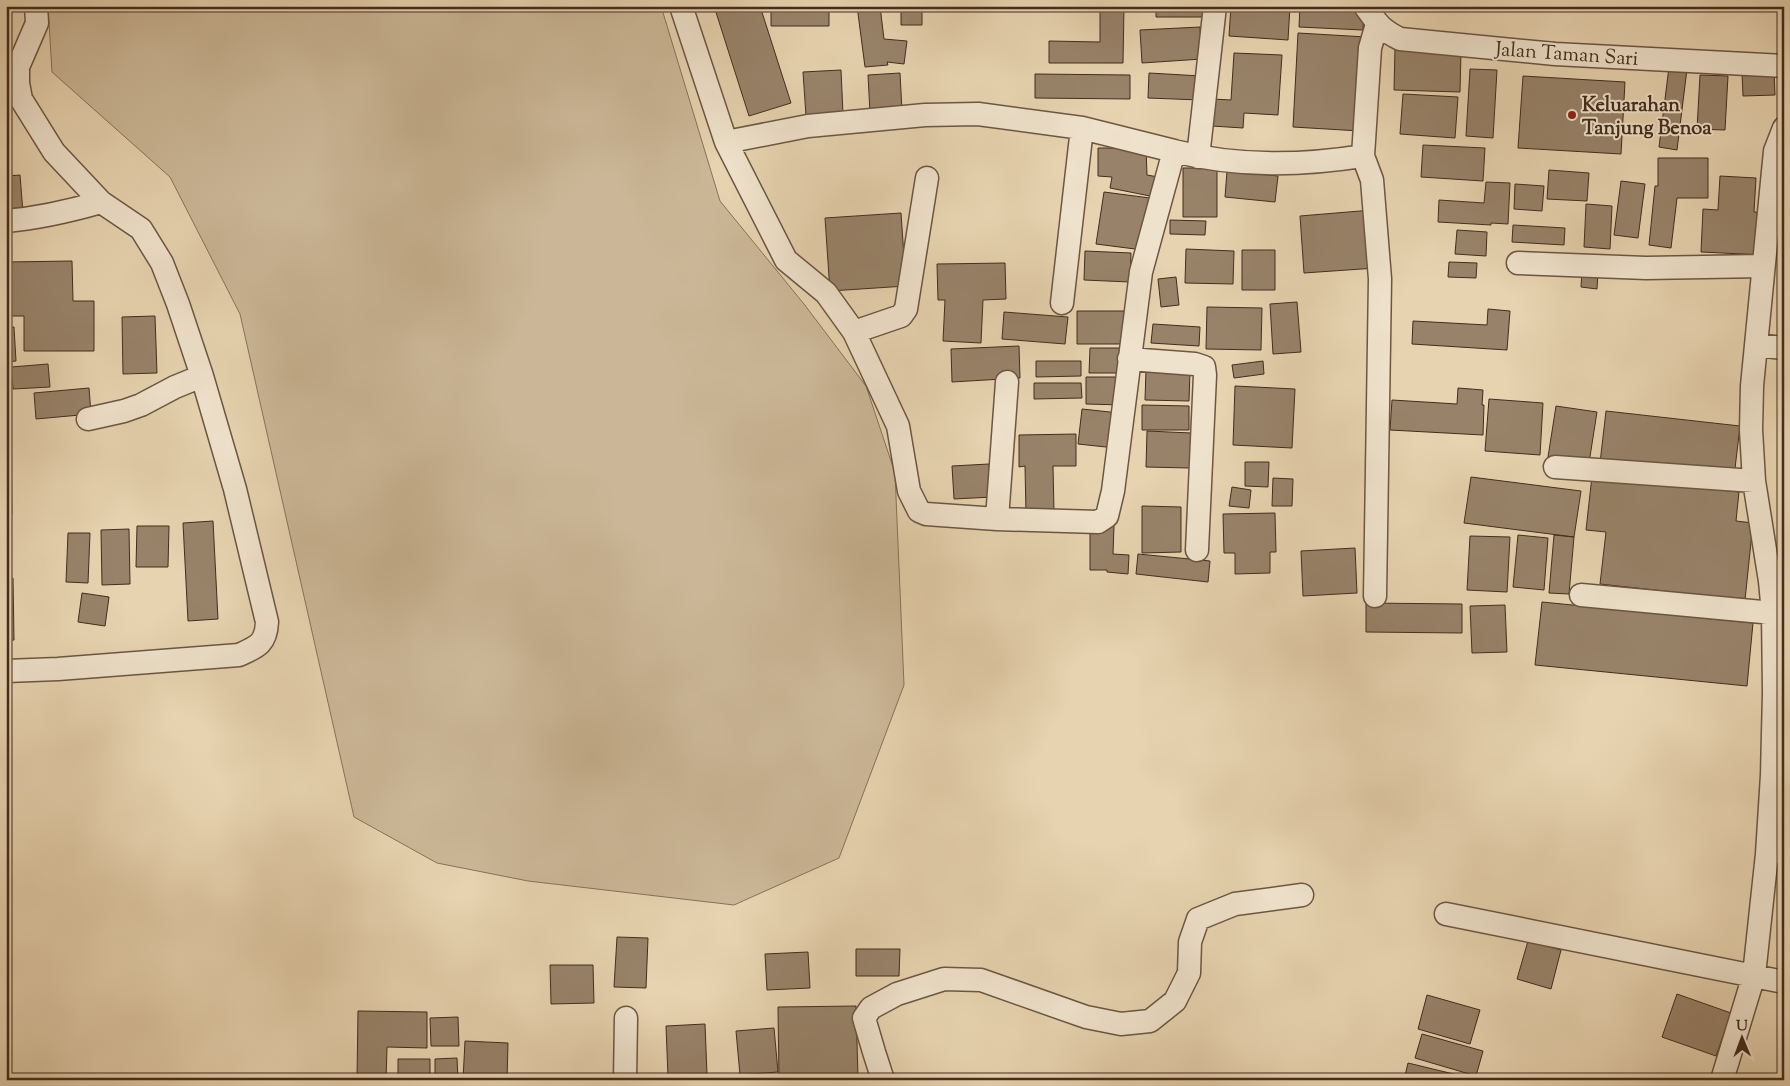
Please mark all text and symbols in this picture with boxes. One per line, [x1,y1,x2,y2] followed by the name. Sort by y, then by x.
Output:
[1493,36,1640,75] street label: Jalan Taman Sari
[1582,92,1712,144] place label: Keluarahan Tanjung Benoa
[1566,109,1578,121] marker: Keluarahan Tanjung Benoa
[1718,1014,1768,1064] north arrow
[1736,1017,1748,1037] text: U

